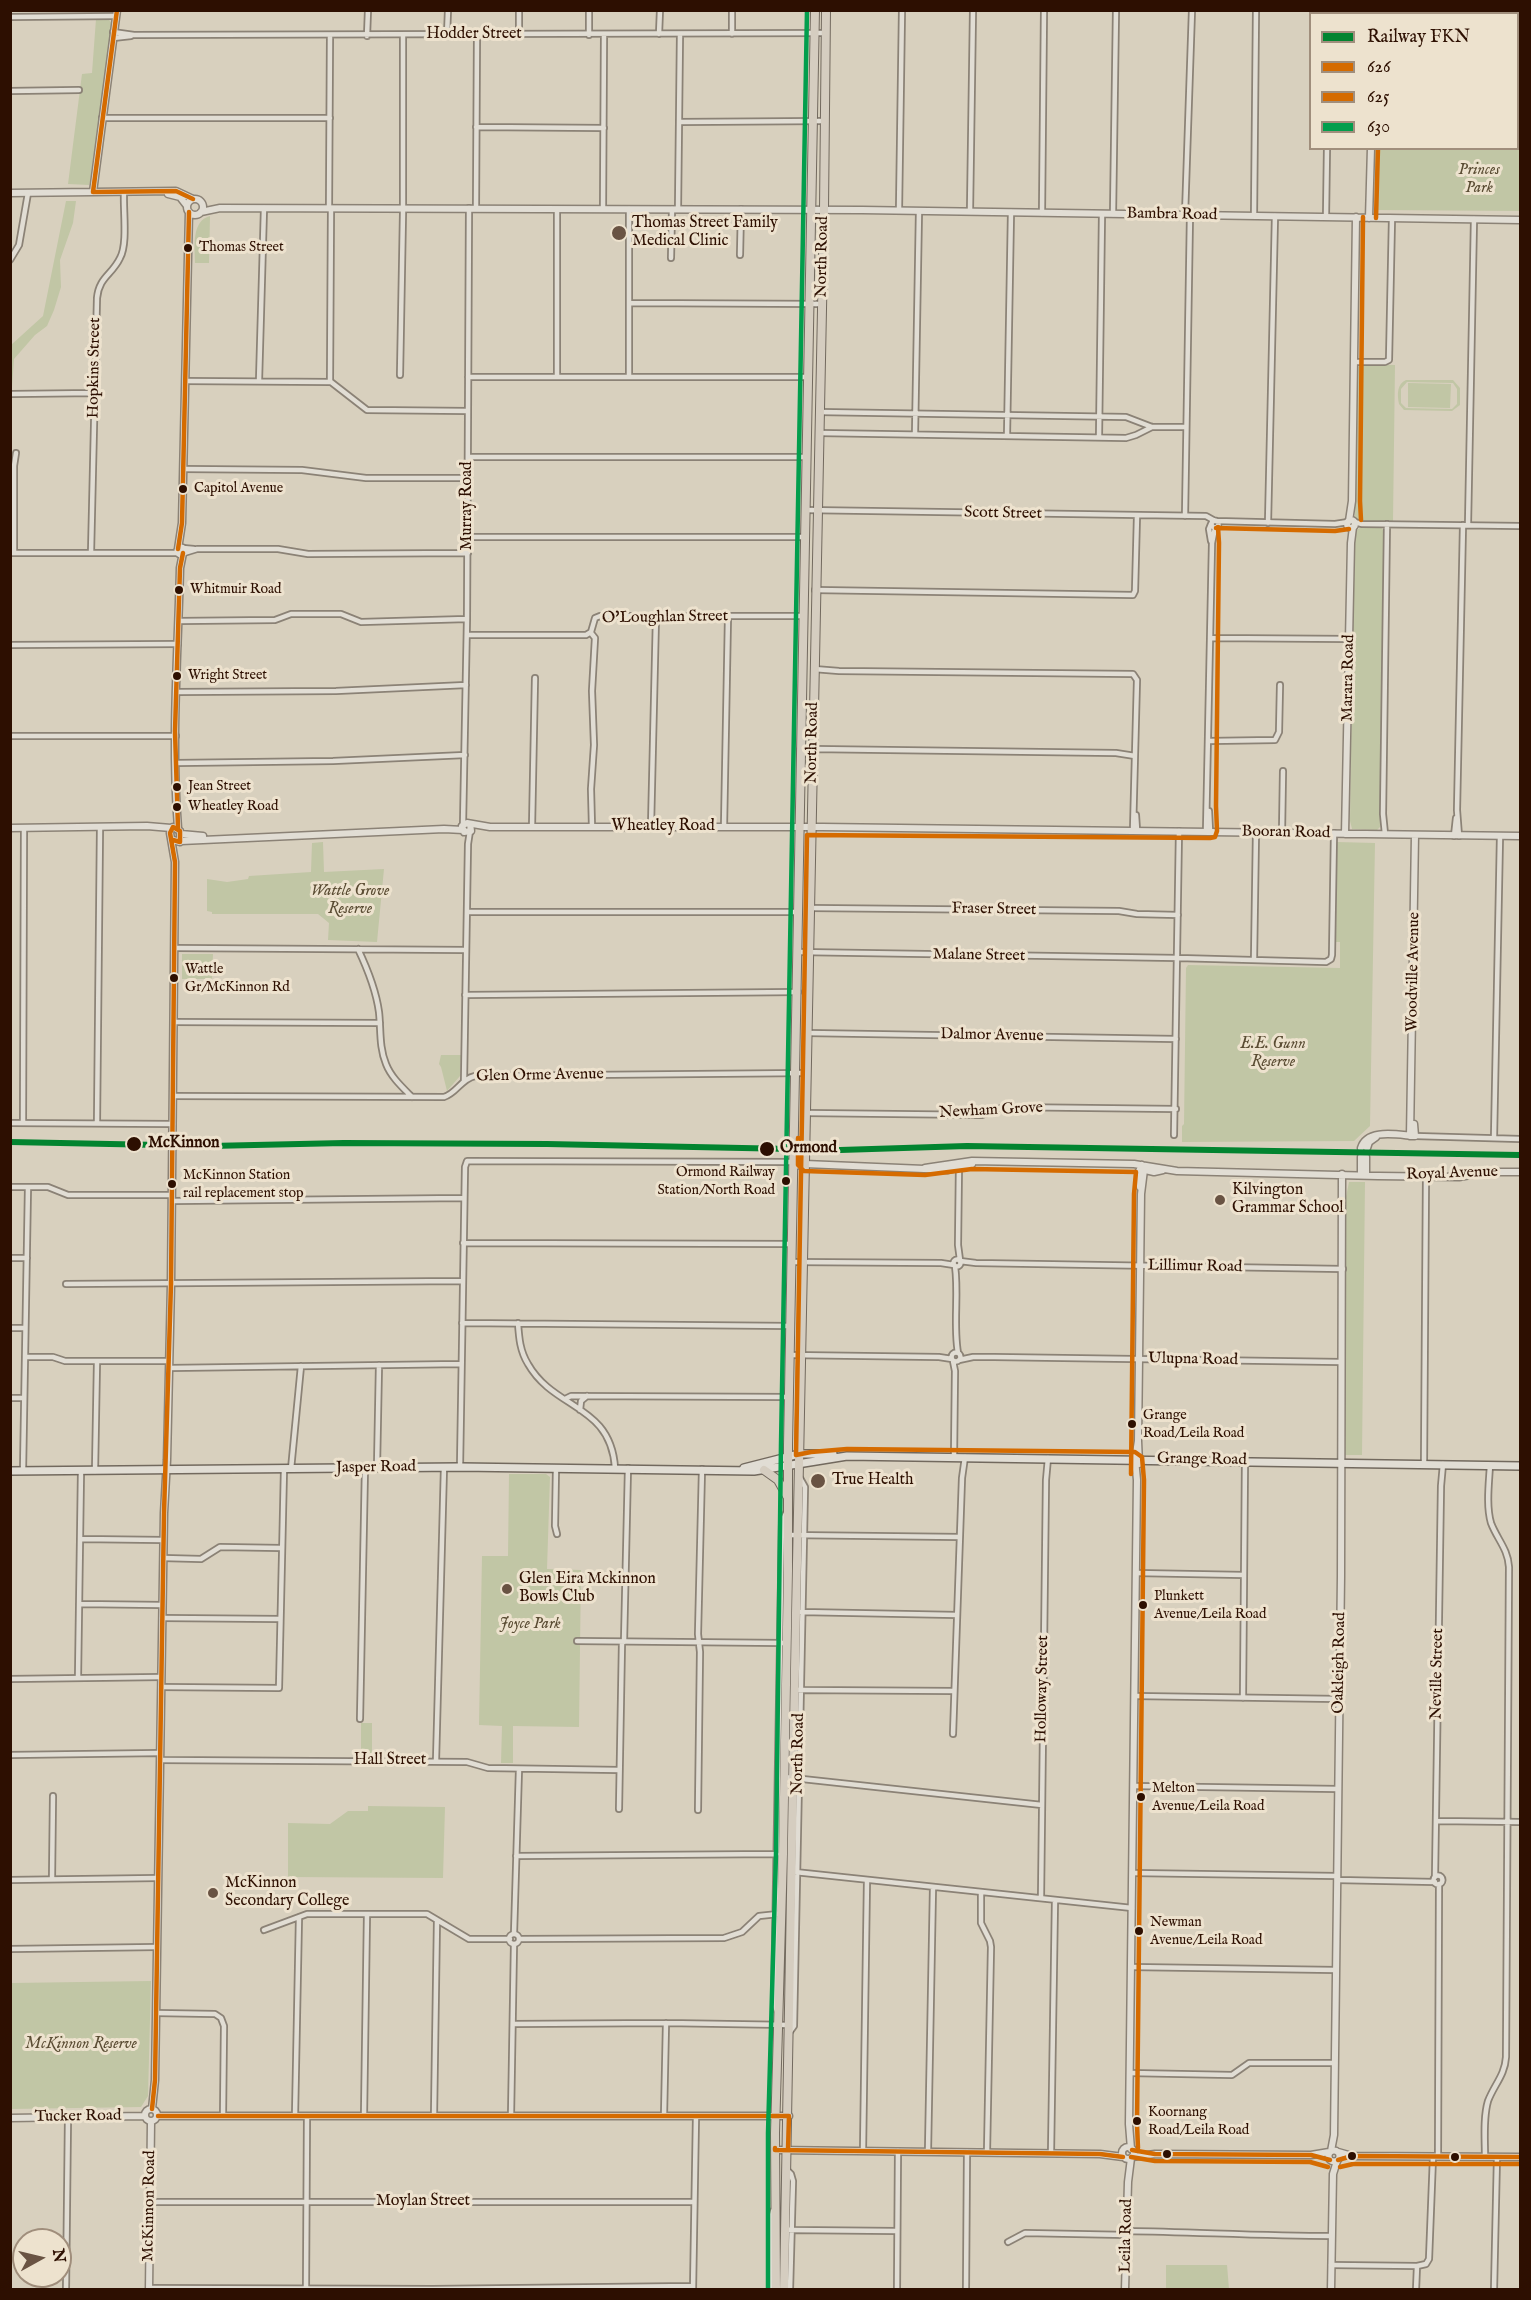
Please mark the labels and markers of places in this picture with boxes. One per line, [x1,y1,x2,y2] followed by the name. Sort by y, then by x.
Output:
[632,214,778,252] place label: Thomas Street Family Medical Clinic
[610,224,628,242] marker: Thomas Street Family Medical Clinic
[199,240,284,256] place label: Thomas Street
[182,242,194,254] marker: Thomas Street
[194,481,283,497] place label: Capitol Avenue
[177,483,189,495] marker: Capitol Avenue
[190,582,281,598] place label: Whitmuir Road
[173,584,185,596] marker: Whitmuir Road
[188,668,267,684] place label: Wright Street
[171,670,183,682] marker: Wright Street
[188,779,251,795] place label: Jean Street
[171,781,183,793] marker: Jean Street
[188,799,278,815] place label: Wheatley Road
[171,801,183,813] marker: Wheatley Road
[185,962,290,994] place label: Wattle Gr/McKinnon Rd
[168,972,180,984] marker: Wattle Gr/McKinnon Rd
[148,1134,220,1154] place label: McKinnon
[125,1135,143,1153] marker: McKinnon
[780,1139,837,1159] place label: Ormond
[758,1140,776,1158] marker: Ormond
[657,1165,775,1198] place label: Ormond Railway Station/North Road
[183,1168,304,1200] place label: McKinnon Station rail replacement stop
[780,1175,792,1187] marker: Ormond Railway Station/North Road
[166,1178,178,1190] marker: McKinnon Station rail replacement stop
[1232,1181,1344,1219] place label: Kilvington Grammar School
[1213,1193,1227,1207] marker: Kilvington Grammar School
[1143,1408,1244,1440] place label: Grange Road/Leila Road
[1126,1418,1138,1430] marker: Grange Road/Leila Road
[832,1471,914,1491] place label: True Health
[809,1472,827,1490] marker: True Health
[519,1570,656,1608] place label: Glen Eira Mckinnon Bowls Club
[500,1582,514,1596] marker: Glen Eira Mckinnon Bowls Club
[1154,1589,1266,1622] place label: Plunkett Avenue/Leila Road
[1137,1599,1149,1611] marker: Plunkett Avenue/Leila Road
[1152,1781,1264,1814] place label: Melton Avenue/Leila Road
[1135,1791,1147,1803] marker: Melton Avenue/Leila Road
[225,1874,349,1912] place label: McKinnon Secondary College
[206,1886,220,1900] marker: McKinnon Secondary College
[1150,1915,1262,1948] place label: Newman Avenue/Leila Road
[1133,1925,1145,1937] marker: Newman Avenue/Leila Road
[1148,2105,1249,2138] place label: Koornang Road/Leila Road
[1131,2115,1143,2127] marker: Koornang Road/Leila Road
[1161,2148,1173,2160] unlabelled marker
[1346,2150,1358,2162] unlabelled marker
[1449,2151,1461,2163] unlabelled marker

